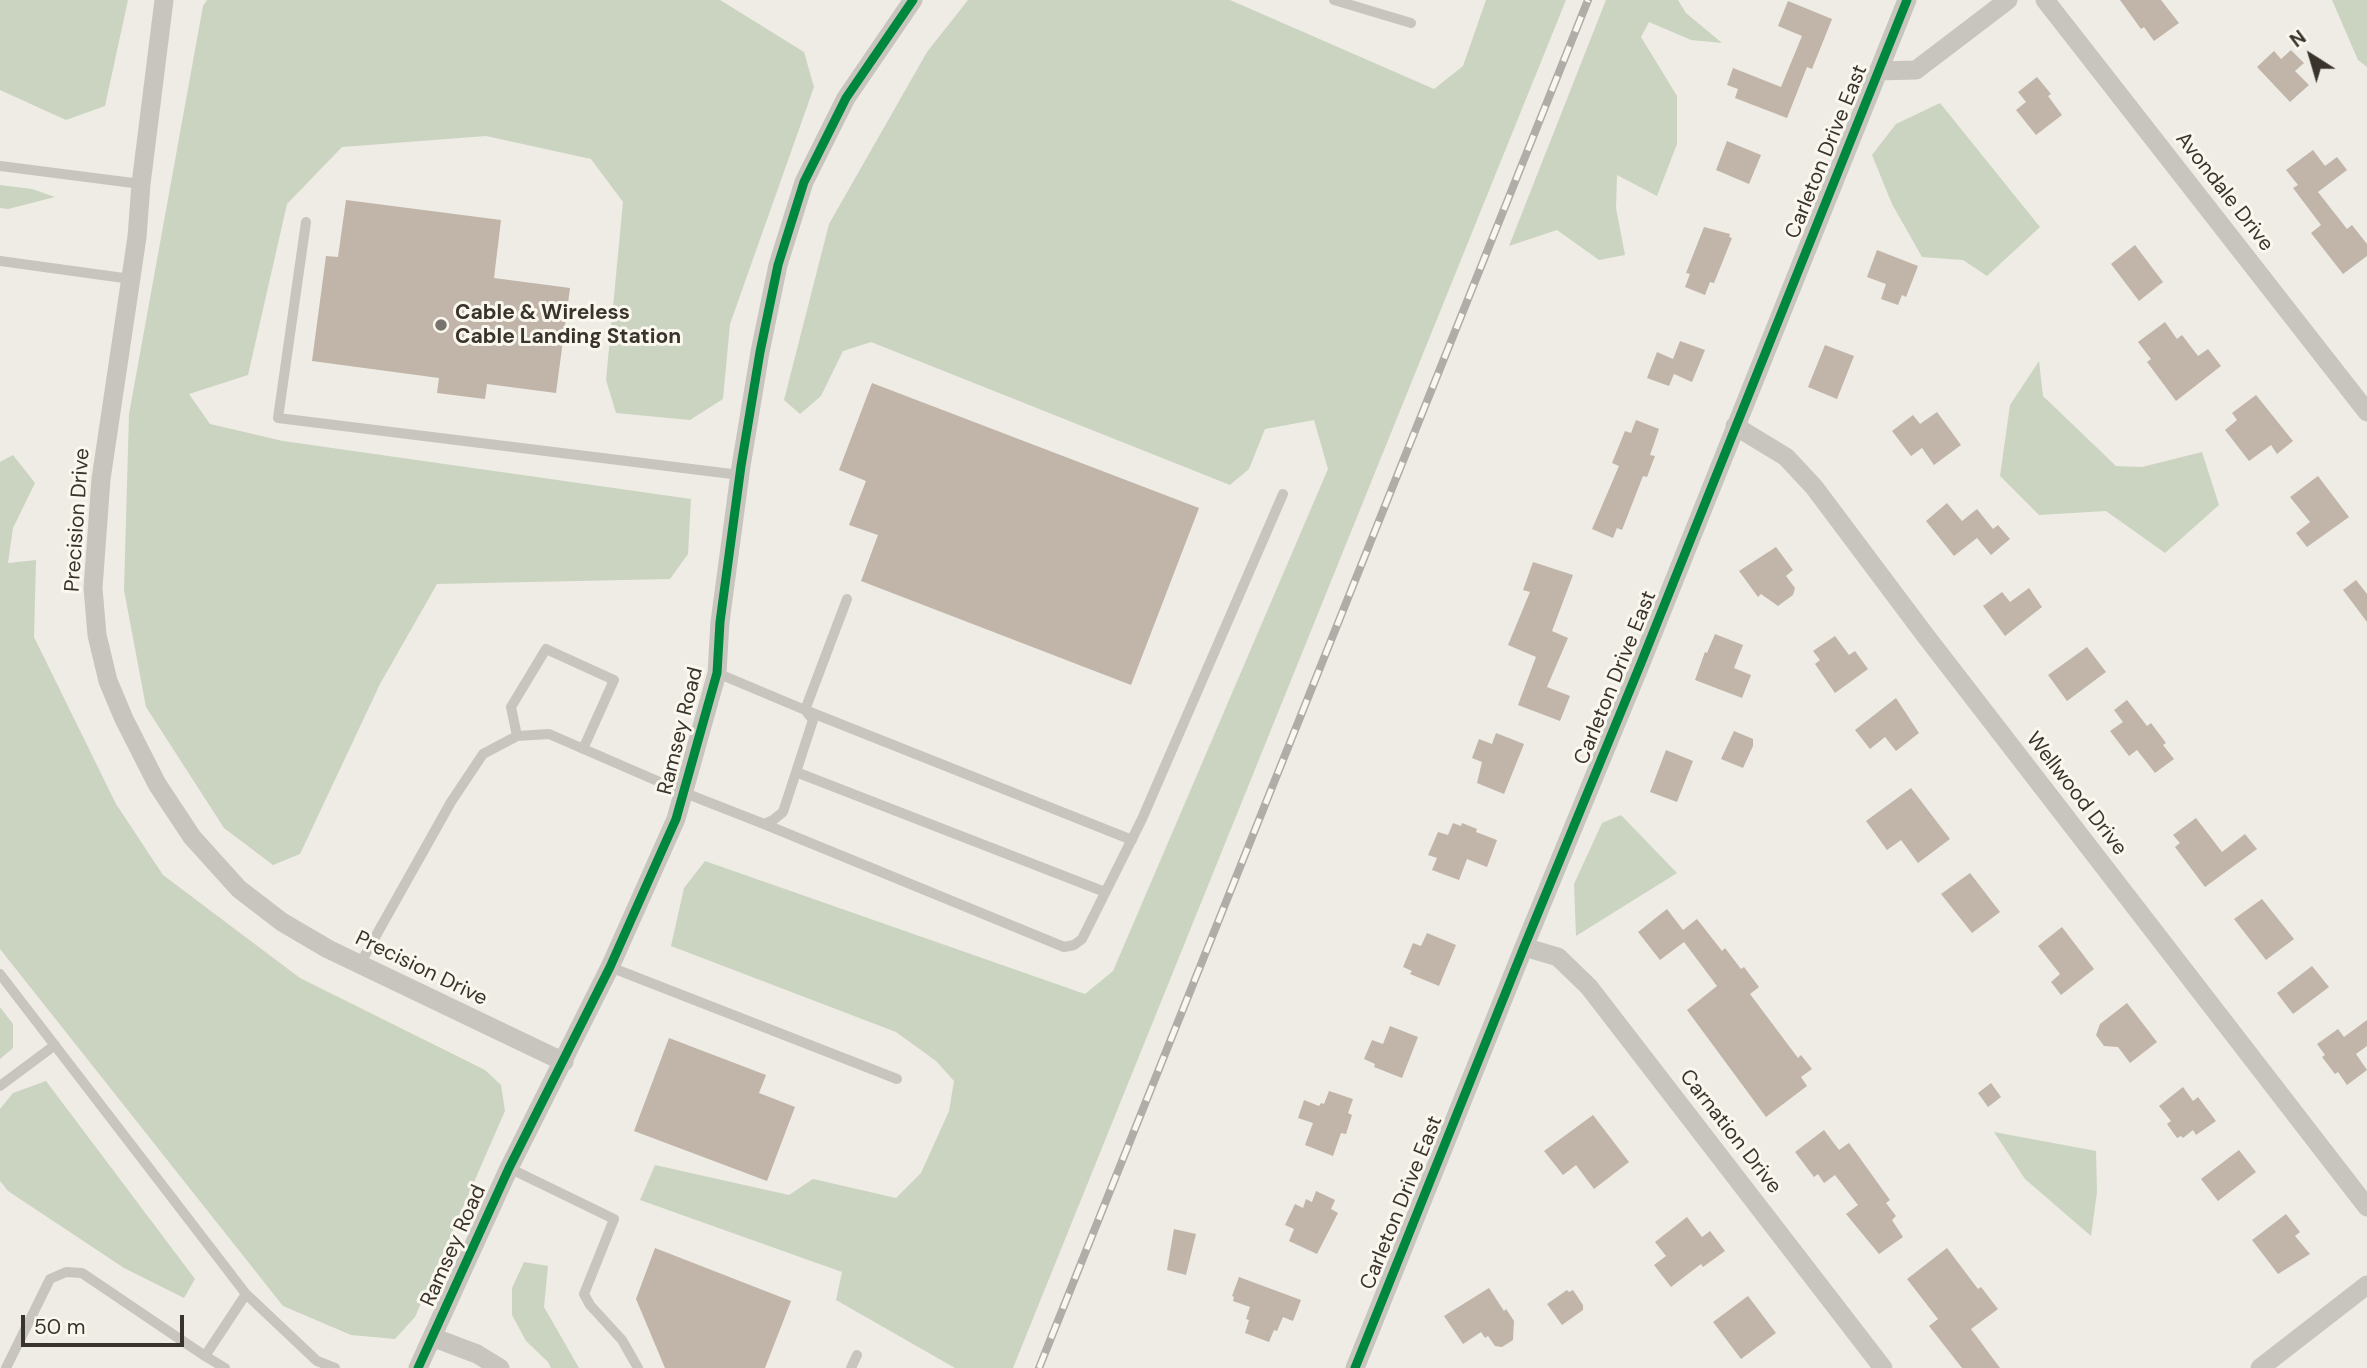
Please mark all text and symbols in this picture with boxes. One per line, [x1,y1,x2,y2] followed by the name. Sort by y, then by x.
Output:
[2276,21,2346,91] north arrow
[2285,25,2311,53] text: N
[1781,61,1873,243] street label: Carleton Drive East
[2170,127,2278,257] street label: Avondale Drive
[455,300,681,350] place label: Cable & Wireless Cable Landing Station
[433,317,449,333] marker: Cable & Wireless Cable Landing Station
[60,447,96,593] street label: Precision Drive
[1570,587,1662,769] street label: Carleton Drive East
[653,665,709,797] street label: Ramsey Road
[2020,727,2132,861] street label: Wellwood Drive
[351,926,491,1012] street label: Precision Drive
[1674,1065,1786,1199] street label: Carnation Drive
[1356,1112,1448,1294] street label: Carleton Drive East
[416,1181,492,1311] street label: Ramsey Road
[24,1302,187,1346] scale bar
[34,1313,85,1341] text: 50 m

